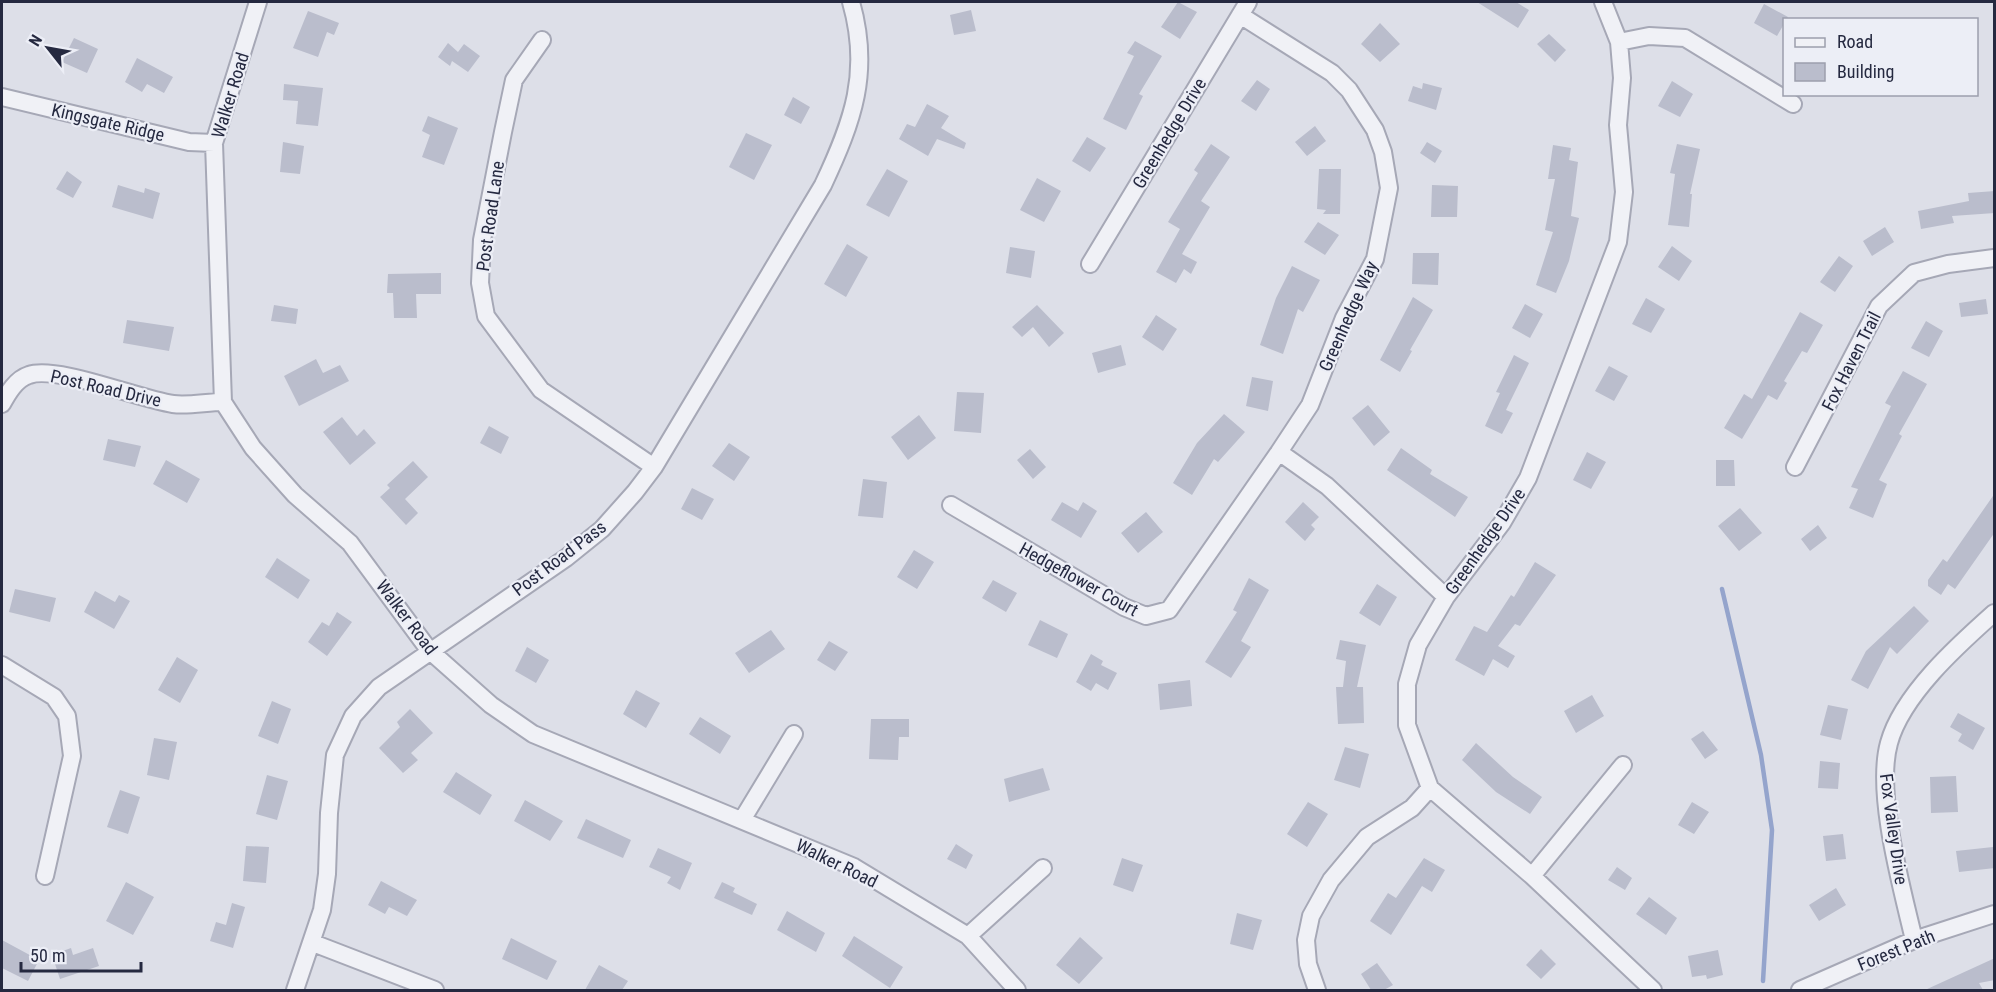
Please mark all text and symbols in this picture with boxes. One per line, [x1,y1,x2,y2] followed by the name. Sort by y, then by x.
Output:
[18,18,78,78] north arrow
[1783,18,1978,96] legend
[25,31,46,50] text: N
[1837,31,1873,52] text: Road
[207,50,253,140] street label: Walker Road
[1837,61,1894,82] text: Building
[1128,74,1210,192] street label: Greenhedge Drive
[50,99,166,145] street label: Kingsgate Ridge
[472,159,508,273] street label: Post Road Lane
[1314,257,1382,374] street label: Greenhedge Way
[1817,308,1885,414] street label: Fox Haven Trail
[49,365,163,411] street label: Post Road Drive
[1441,484,1529,598] street label: Greenhedge Drive
[508,516,610,600] street label: Post Road Pass
[1016,538,1142,620] street label: Hedgeflower Court
[372,575,442,659] street label: Walker Road
[1876,772,1912,886] street label: Fox Valley Drive
[793,834,881,892] street label: Walker Road
[1854,925,1938,975] street label: Forest Path
[21,935,141,973] scale bar
[30,945,65,966] text: 50 m

